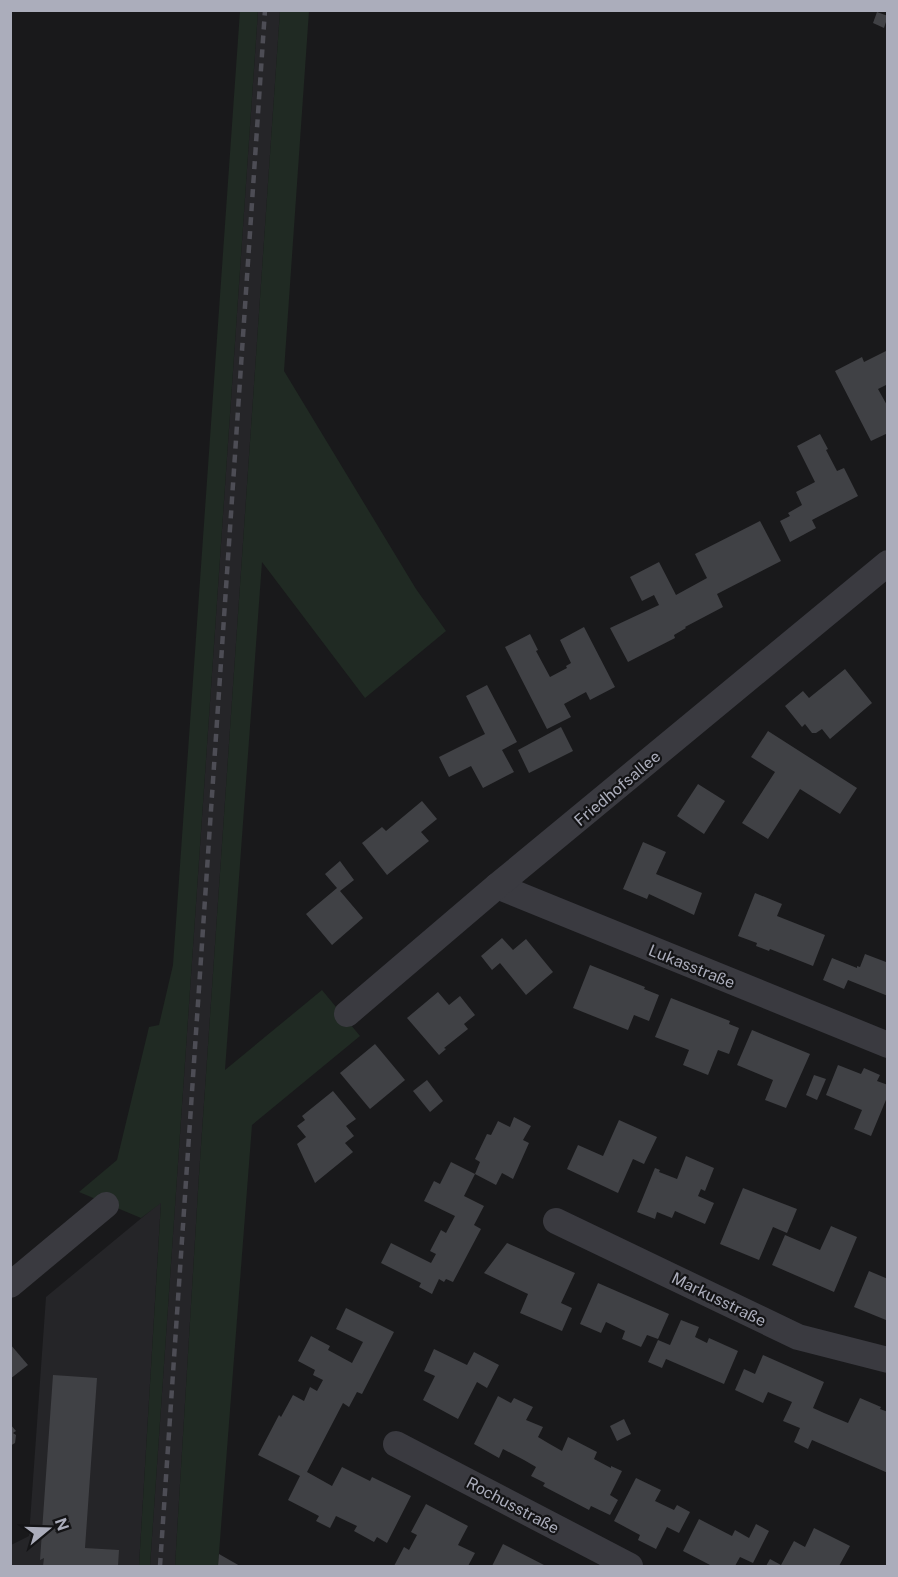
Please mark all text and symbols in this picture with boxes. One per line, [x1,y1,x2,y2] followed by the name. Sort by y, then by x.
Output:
[570,747,664,830] street label: Friedhofsallee
[646,940,738,992] street label: Lukasstraße
[668,1268,769,1331] street label: Markusstraße
[463,1473,562,1538] street label: Rochusstraße
[18,1499,78,1559] north arrow
[51,1515,73,1533] text: N

